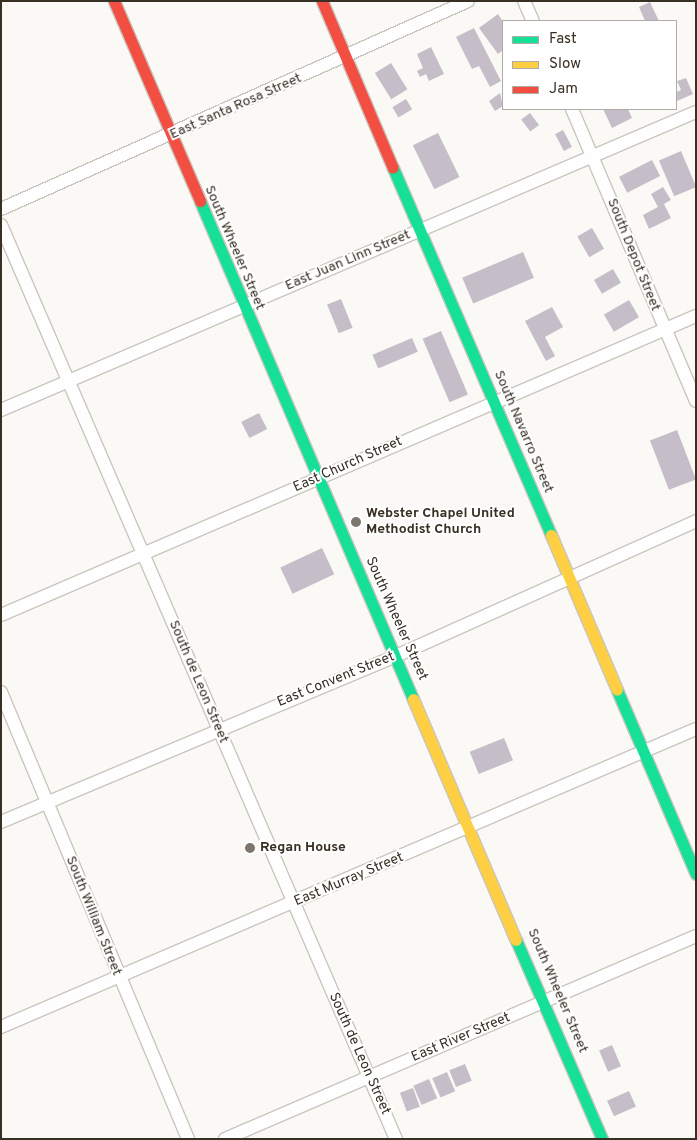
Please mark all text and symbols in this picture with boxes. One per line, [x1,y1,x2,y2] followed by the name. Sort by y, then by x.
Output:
[502,20,677,110] legend
[549,30,577,49] text: Fast
[549,55,581,74] text: Slow
[168,70,304,144] street label: East Santa Rosa Street
[549,80,578,99] text: Jam
[200,183,268,313] street label: South Wheeler Street
[603,196,663,314] street label: South Depot Street
[283,227,413,295] street label: East Juan Linn Street
[490,368,556,496] street label: South Navarro Street
[291,433,405,497] street label: East Church Street
[366,506,515,538] place label: Webster Chapel United Methodist Church
[350,516,362,528] marker: Webster Chapel United Methodist Church
[361,554,431,684] street label: South Wheeler Street
[165,618,231,746] street label: South de Leon Street
[275,649,397,711] street label: East Convent Street
[260,840,346,856] place label: Regan House
[244,842,256,854] marker: Regan House
[292,849,406,911] street label: East Murray Street
[61,854,125,978] street label: South William Street
[523,926,591,1056] street label: South Wheeler Street
[325,990,393,1118] street label: South de Leon Street
[409,1010,513,1066] street label: East River Street

